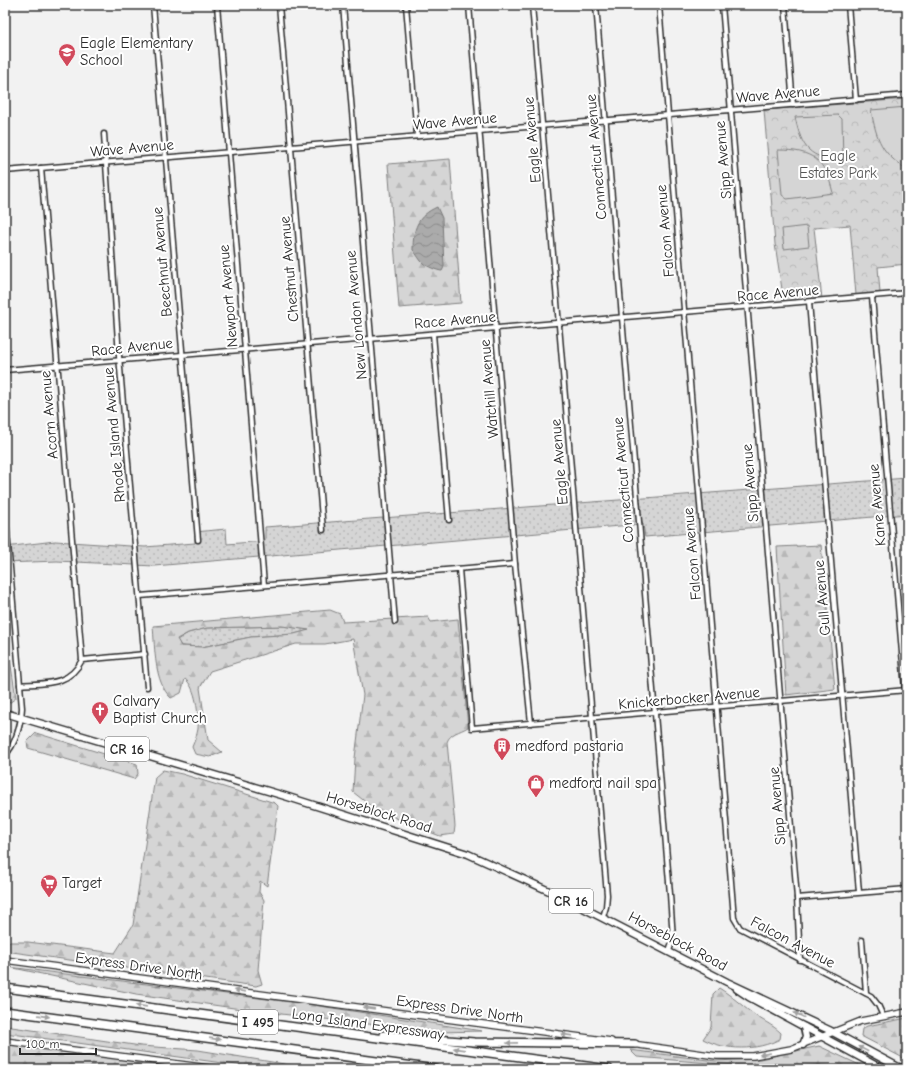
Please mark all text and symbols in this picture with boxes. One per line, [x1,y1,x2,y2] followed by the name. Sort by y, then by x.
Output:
[80,34,193,69] place label: Eagle Elementary School
[57,42,77,67] school or university icon: Eagle Elementary School
[735,81,821,107] street label: Wave Avenue
[581,93,610,221] street label: Connecticut Avenue
[519,96,545,184] street label: Eagle Avenue
[412,108,498,134] street label: Wave Avenue
[711,120,735,200] street label: Sipp Avenue
[89,135,175,161] street label: Wave Avenue
[799,147,878,182] park label: Eagle Estates Park
[652,183,678,278] street label: Falcon Avenue
[148,206,176,318] street label: Beechnut Avenue
[275,215,303,323] street label: Chestnut Avenue
[214,243,241,348] street label: Newport Avenue
[341,249,371,380] street label: New London Avenue
[736,280,820,306] street label: Race Avenue
[413,307,497,333] street label: Race Avenue
[90,334,174,360] street label: Race Avenue
[476,338,502,439] street label: Watchill Avenue
[99,366,129,503] street label: Rhode Island Avenue
[36,369,62,460] street label: Acorn Avenue
[608,416,637,544] street label: Connecticut Avenue
[546,418,572,506] street label: Eagle Avenue
[738,443,762,523] street label: Sipp Avenue
[864,463,890,547] street label: Kane Avenue
[679,506,705,601] street label: Falcon Avenue
[810,559,834,636] street label: Gull Avenue
[617,683,761,713] street label: Knickerbocker Avenue
[113,692,207,727] place label: Calvary Baptist Church
[90,700,110,725] church icon: Calvary Baptist Church
[492,736,512,761] building icon: medford pastaria
[105,737,149,761] road number: CR 16
[515,737,624,755] place label: medford pastaria
[765,766,789,846] street label: Sipp Avenue
[526,773,546,798] shop icon: medford nail spa
[549,774,657,792] place label: medford nail spa
[324,787,434,837] street label: Horseblock Road
[39,873,59,898] supermarket icon: Target
[62,874,102,892] place label: Target
[549,889,593,913] road number: CR 16
[625,907,731,975] street label: Horseblock Road
[748,912,839,972] street label: Falcon Avenue
[74,948,204,984] street label: Express Drive North
[234,988,246,994] one-way arrow
[395,991,525,1027] street label: Express Drive North
[135,1003,147,1010] one-way arrow
[291,1004,446,1044] street label: Long Island Expressway
[363,1005,375,1011] one-way arrow
[238,1010,278,1034] road number: I 495
[793,1012,804,1018] one-way arrow
[38,1013,50,1019] one-way arrow
[20,1030,96,1056] scale bar
[561,1032,573,1038] one-way arrow
[209,1036,221,1042] one-way arrow
[26,1037,59,1051] text: 100 m
[505,1040,518,1046] one-way arrow
[857,1045,869,1052] one-way arrow
[453,1046,466,1053] one-way arrow
[759,1052,771,1058] one-way arrow

